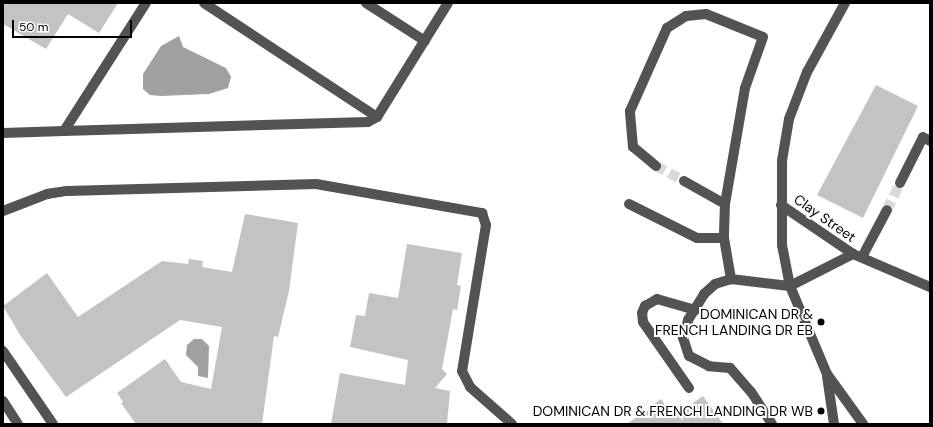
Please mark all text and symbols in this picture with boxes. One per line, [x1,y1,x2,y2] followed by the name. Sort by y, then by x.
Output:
[14,12,134,38] scale bar
[19,19,48,35] text: 50 m
[791,191,859,245] street label: Clay Street
[655,306,813,338] place label: DOMINICAN DR & FRENCH LANDING DR EB
[816,317,826,327] marker: DOMINICAN DR & FRENCH LANDING DR EB
[533,403,813,419] place label: DOMINICAN DR & FRENCH LANDING DR WB
[816,406,826,416] marker: DOMINICAN DR & FRENCH LANDING DR WB

